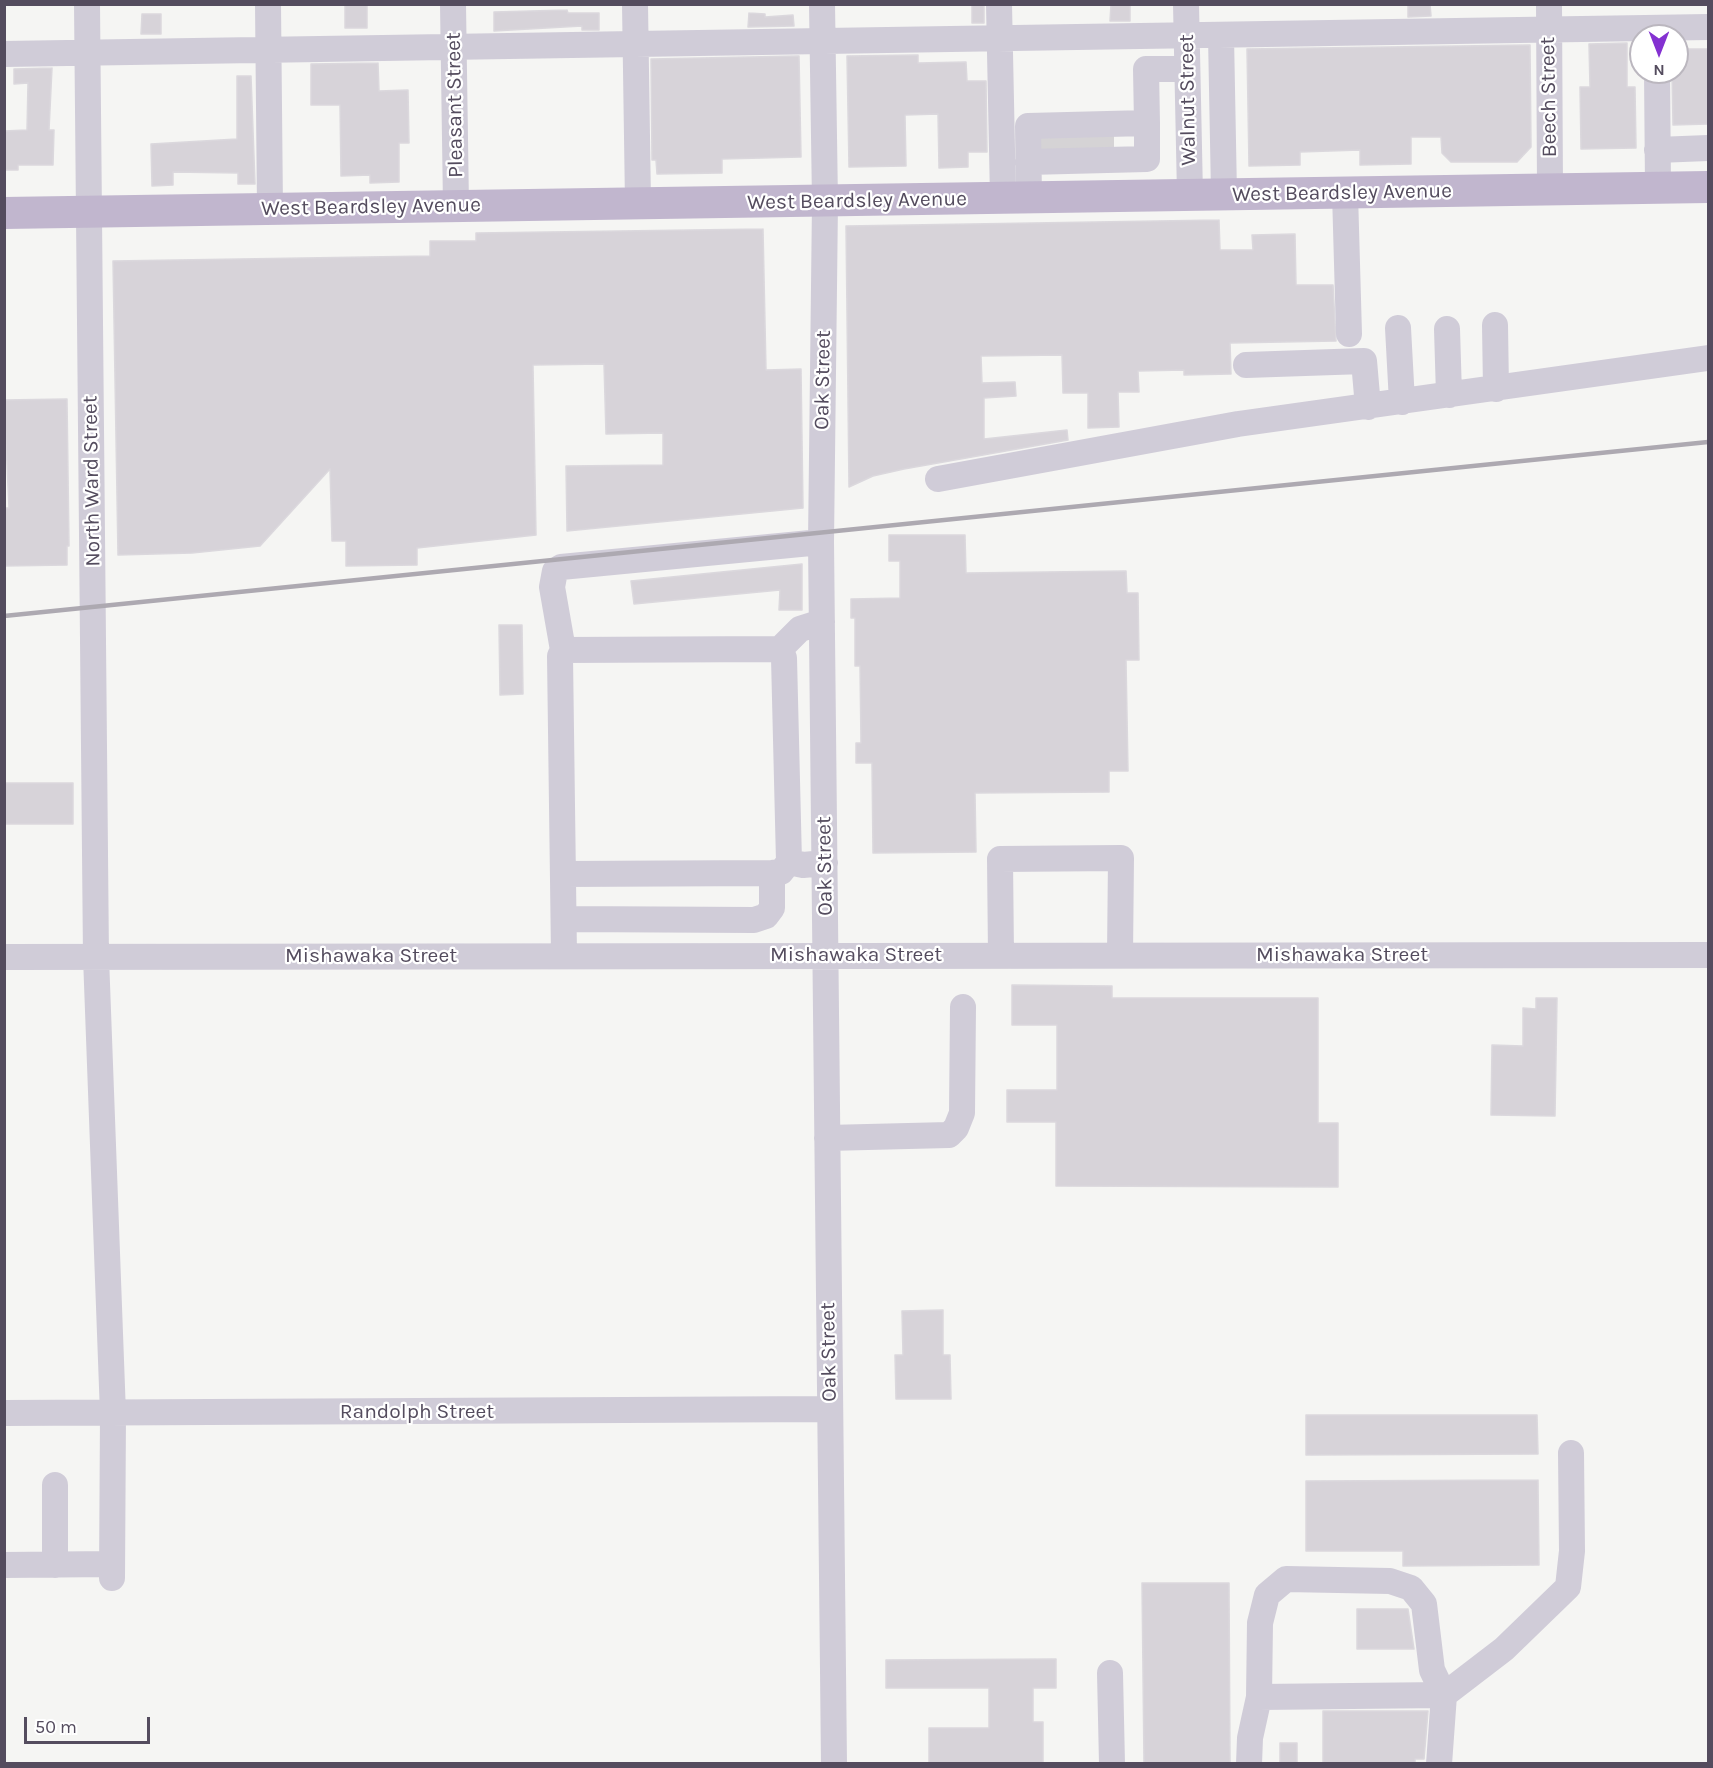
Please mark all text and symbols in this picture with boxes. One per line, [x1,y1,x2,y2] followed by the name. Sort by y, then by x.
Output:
[1629,24,1689,84] north arrow
[441,32,469,178] street label: Pleasant Street
[1174,34,1202,166] street label: Walnut Street
[1535,36,1563,158] street label: Beech Street
[1653,61,1665,80] text: N
[1232,178,1452,208] street label: West Beardsley Avenue
[747,186,967,216] street label: West Beardsley Avenue
[261,192,481,222] street label: West Beardsley Avenue
[810,330,836,430] street label: Oak Street
[78,395,106,567] street label: North Ward Street
[812,816,838,916] street label: Oak Street
[770,942,942,968] street label: Mishawaka Street
[1256,942,1428,968] street label: Mishawaka Street
[285,943,457,969] street label: Mishawaka Street
[816,1302,842,1402] street label: Oak Street
[340,1399,494,1425] street label: Randolph Street
[27,1705,153,1743] scale bar
[35,1716,77,1738] text: 50 m

